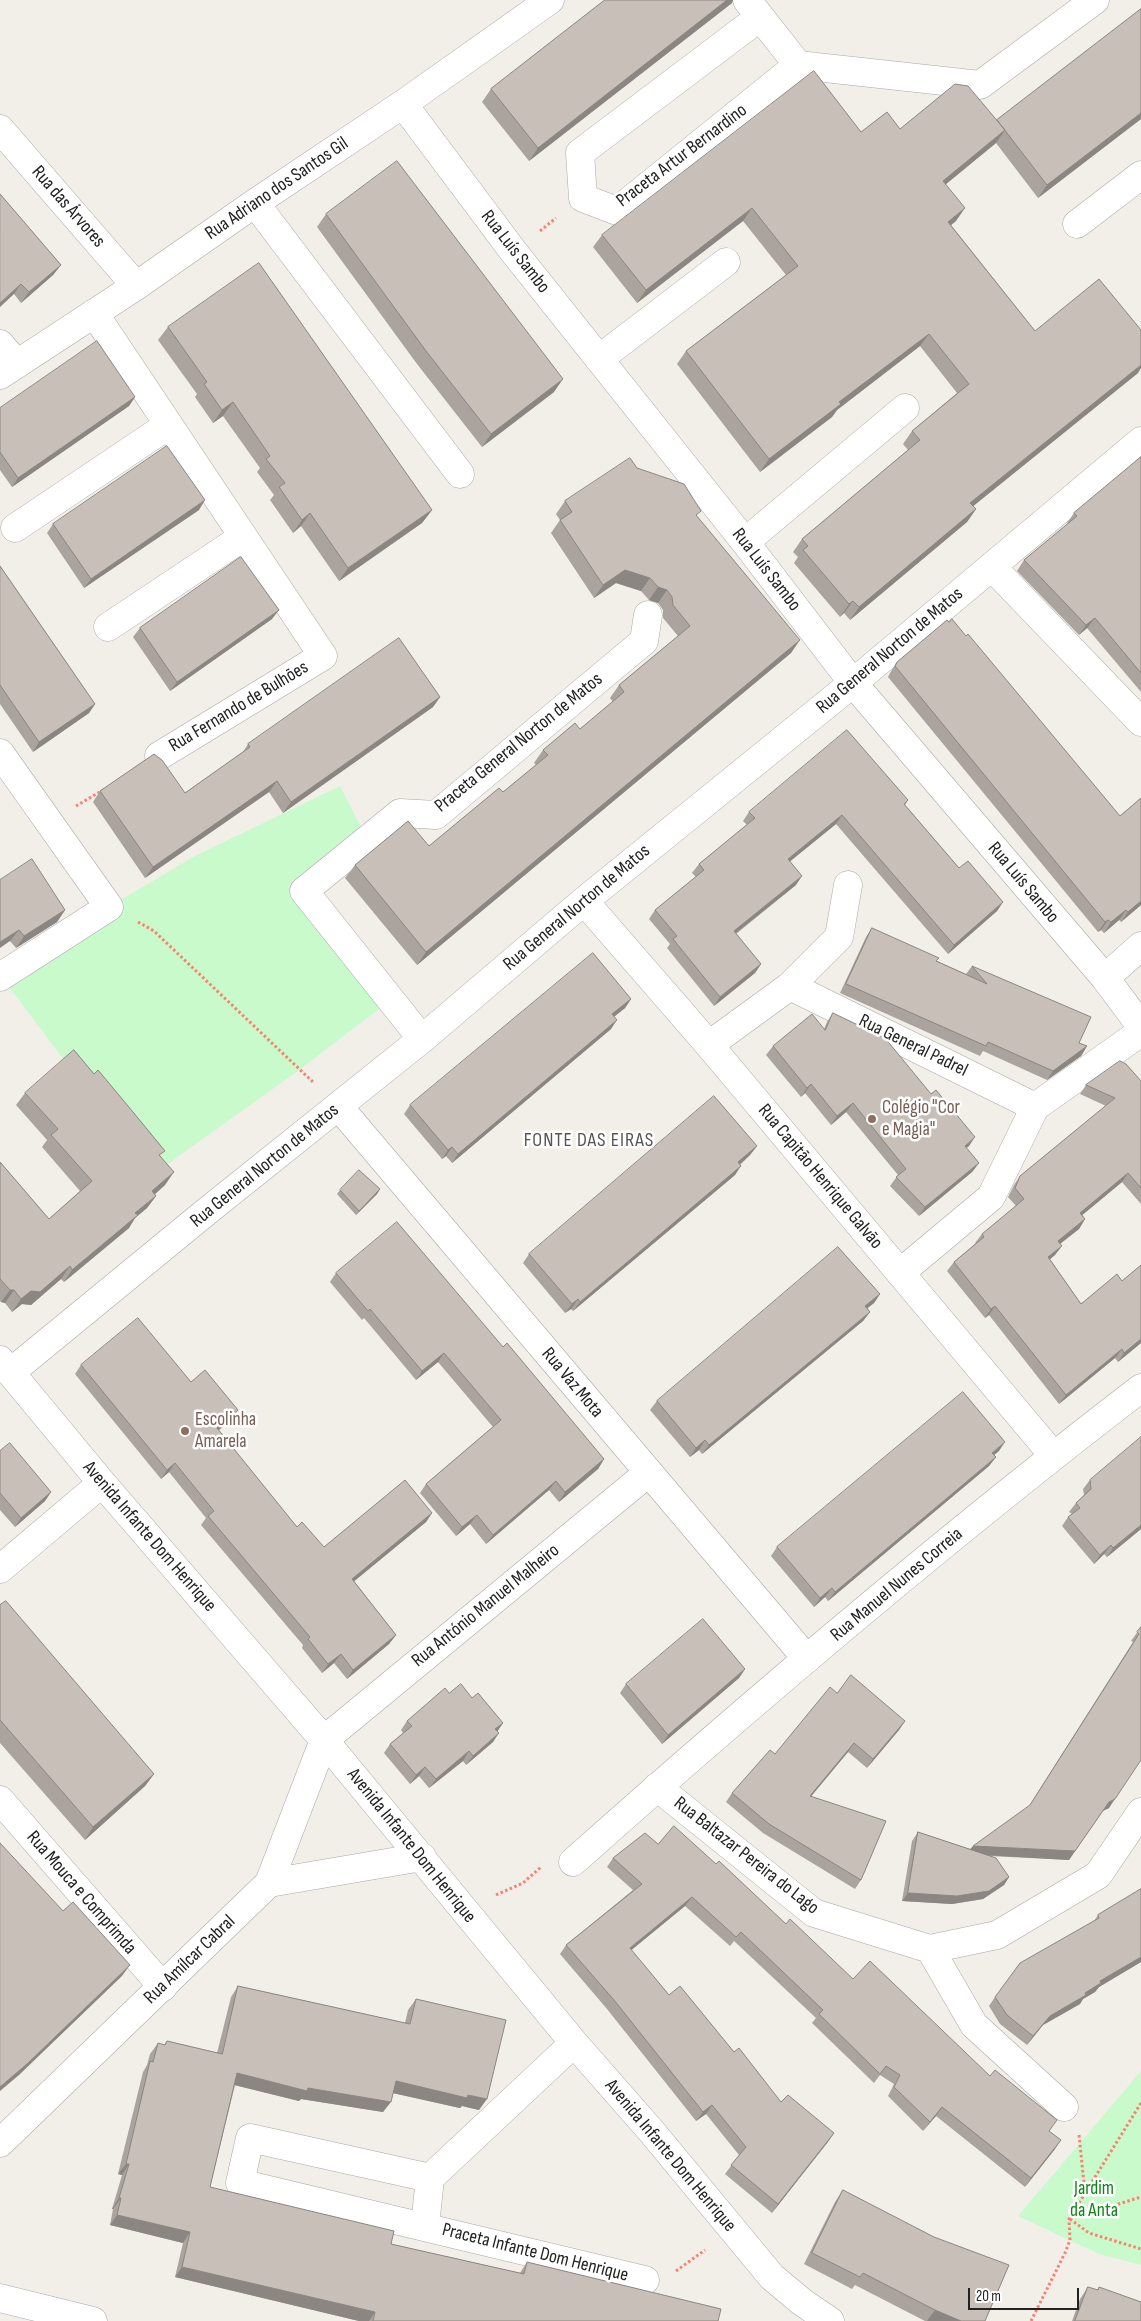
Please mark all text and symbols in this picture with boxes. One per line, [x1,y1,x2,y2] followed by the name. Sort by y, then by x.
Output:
[612,99,752,213] street label: Praceta Artur Bernardino
[201,133,353,245] street label: Rua Adriano dos Santos Gil
[26,161,110,253] street label: Rua das Árvores
[476,206,554,298] street label: Rua Luís Sambo
[727,524,805,616] street label: Rua Luís Sambo
[812,583,968,719] street label: Rua General Norton de Matos
[165,656,313,758] street label: Rua Fernando de Bulhões
[431,668,607,818] street label: Praceta General Norton de Matos
[983,838,1063,928] street label: Rua Luís Sambo
[499,840,655,976] street label: Rua General Norton de Matos
[855,1010,971,1082] street label: Rua General Padrel
[882,1097,960,1141] place label: Colégio "Cor e Magia"
[186,1099,344,1233] street label: Rua General Norton de Matos
[753,1100,887,1254] street label: Rua Capitão Henrique Galvão
[866,1113,878,1125] marker: Colégio "Cor e Magia"
[522,1129,656,1153] district label: FONTE DAS EIRAS
[536,1343,608,1423] street label: Rua Vaz Mota
[195,1409,256,1453] place label: Escolinha Amarela
[179,1425,191,1437] marker: Escolinha Amarela
[77,1457,221,1617] street label: Avenida Infante Dom Henrique
[826,1523,968,1647] street label: Rua Manuel Nunes Correia
[408,1539,564,1673] street label: Rua António Manuel Malheiro
[342,1764,480,1928] street label: Avenida Infante Dom Henrique
[669,1792,823,1920] street label: Rua Baltazar Pereira do Lago
[21,1827,141,1959] street label: Rua Mouca e Comprimda
[140,1911,240,2009] street label: Rua Amílcar Cabral
[600,2075,740,2237] street label: Avenida Infante Dom Henrique
[1070,2178,1118,2222] park label: Jardim da Anta
[440,2219,630,2287] street label: Praceta Infante Dom Henrique
[971,2278,1082,2310] scale bar
[976,2287,1001,2306] text: 20 m

